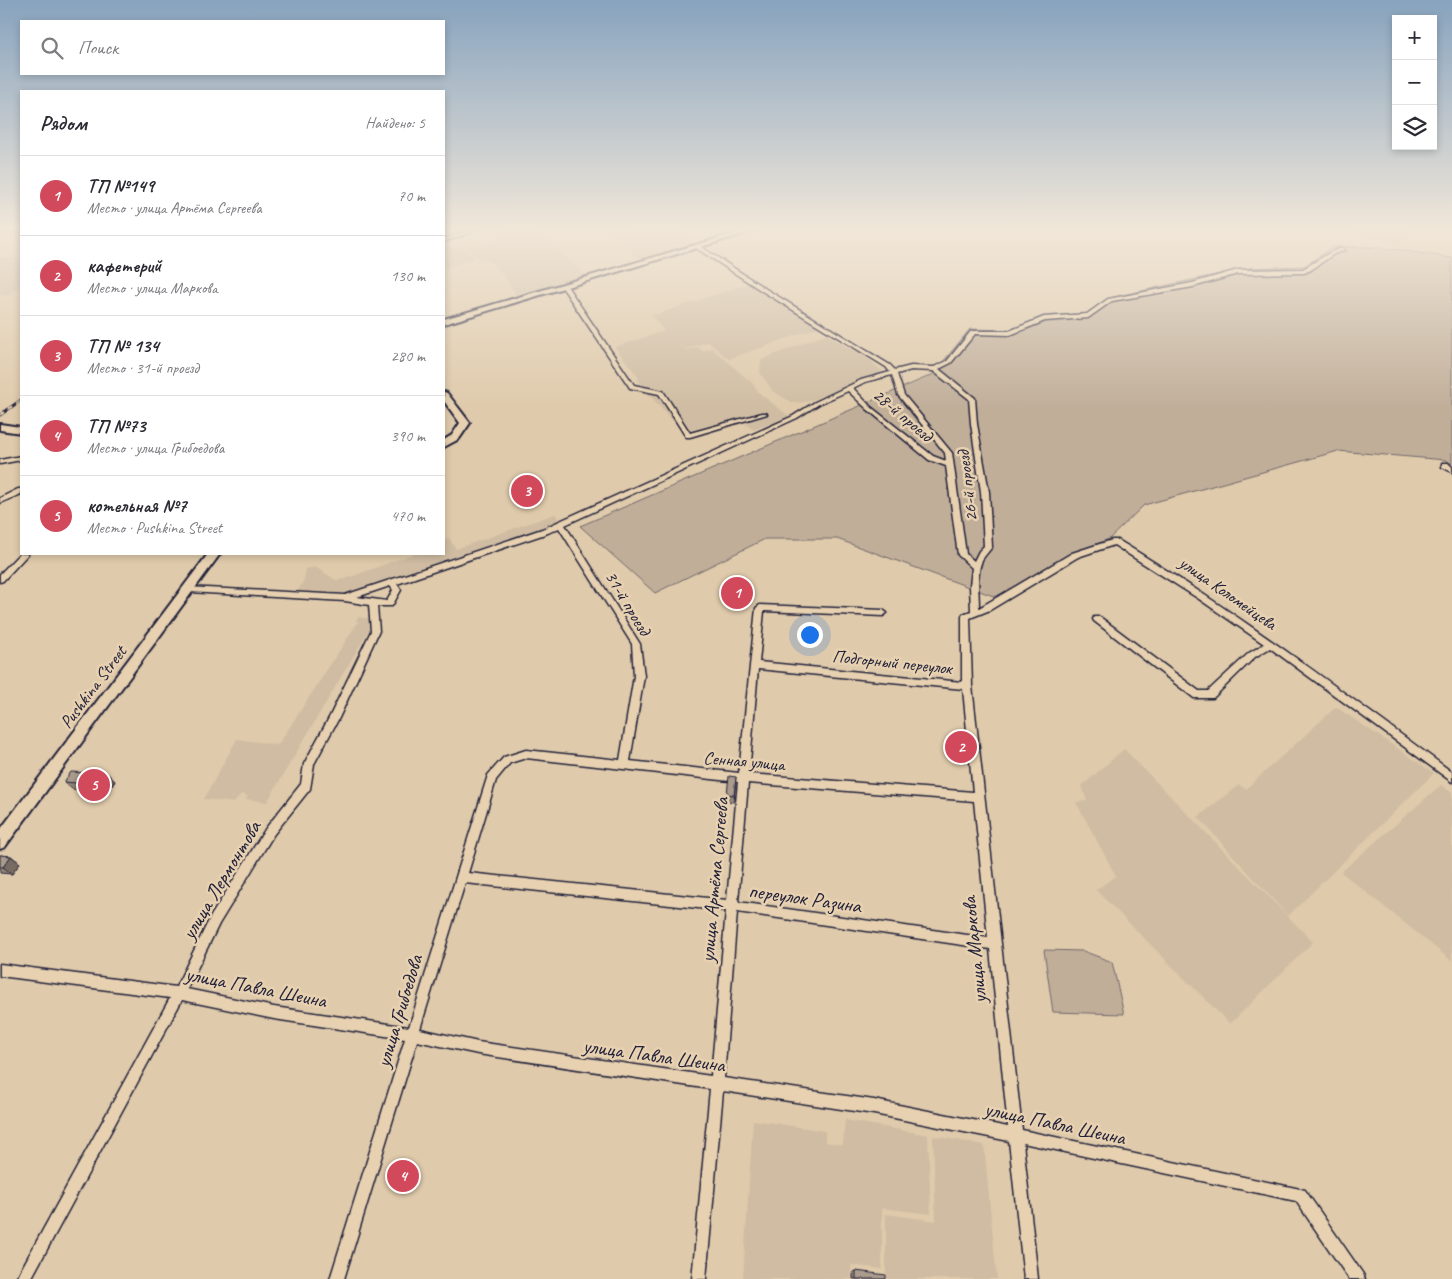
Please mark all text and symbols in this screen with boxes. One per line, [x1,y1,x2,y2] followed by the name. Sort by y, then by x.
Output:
[1392,15,1437,150] map controls
[1392,15,1437,60] button: +
[20,20,445,75] search box
[38,34,66,62] icon: search
[78,36,118,60] text: Поиск
[1392,60,1437,105] button: −
[1392,105,1437,150] button: layers
[40,110,87,136] text: Рядом
[365,113,425,133] text: Найдено: 5
[87,174,154,198] text: ТП №149
[52,186,60,206] text: 1
[398,186,425,206] text: 70 m
[87,198,262,218] text: Место · улица Артёма Сергеева
[87,254,161,278] text: кафетерий
[52,266,60,286] text: 2
[391,266,425,286] text: 130 m
[87,278,217,298] text: Место · улица Маркова
[87,334,159,358] text: ТП № 134
[52,346,60,366] text: 3
[391,346,425,366] text: 280 m
[87,358,199,378] text: Место · 31-й проезд
[869,384,939,447] street label: 28-й проезд
[87,414,146,438] text: ТП №73
[52,426,60,446] text: 4
[391,426,425,446] text: 390 m
[87,438,224,458] text: Место · улица Грибоедова
[952,448,982,523] street label: 26-й проезд
[511,472,543,510] pin: 3
[87,494,187,518] text: котельная №7
[53,506,59,526] text: 5
[391,506,425,526] text: 470 m
[87,518,222,538] text: Место · Pushkina Street
[1174,551,1282,636] street label: улица Коломейцева
[600,567,657,641] street label: 31-й проезд
[721,574,753,612] pin: 1
[797,622,823,648] your location
[55,640,132,733] street label: Pushkina Street
[831,645,955,679] street label: Подгорный переулок
[945,728,977,766] pin: 2
[702,746,787,776] street label: Сенная улица
[78,766,110,804] pin: 5
[694,795,734,966] street label: улица Артёма Сергеева
[174,814,268,946] street label: улица Лермонтова
[747,877,865,919] street label: переулок Разина
[955,893,993,1007] street label: улица Маркова
[369,950,429,1072] street label: улица Грибоедова
[181,960,330,1014] street label: улица Павла Шеина
[579,1032,728,1078] street label: улица Павла Шеина
[980,1095,1129,1151] street label: улица Павла Шеина
[387,1157,419,1195] pin: 4

